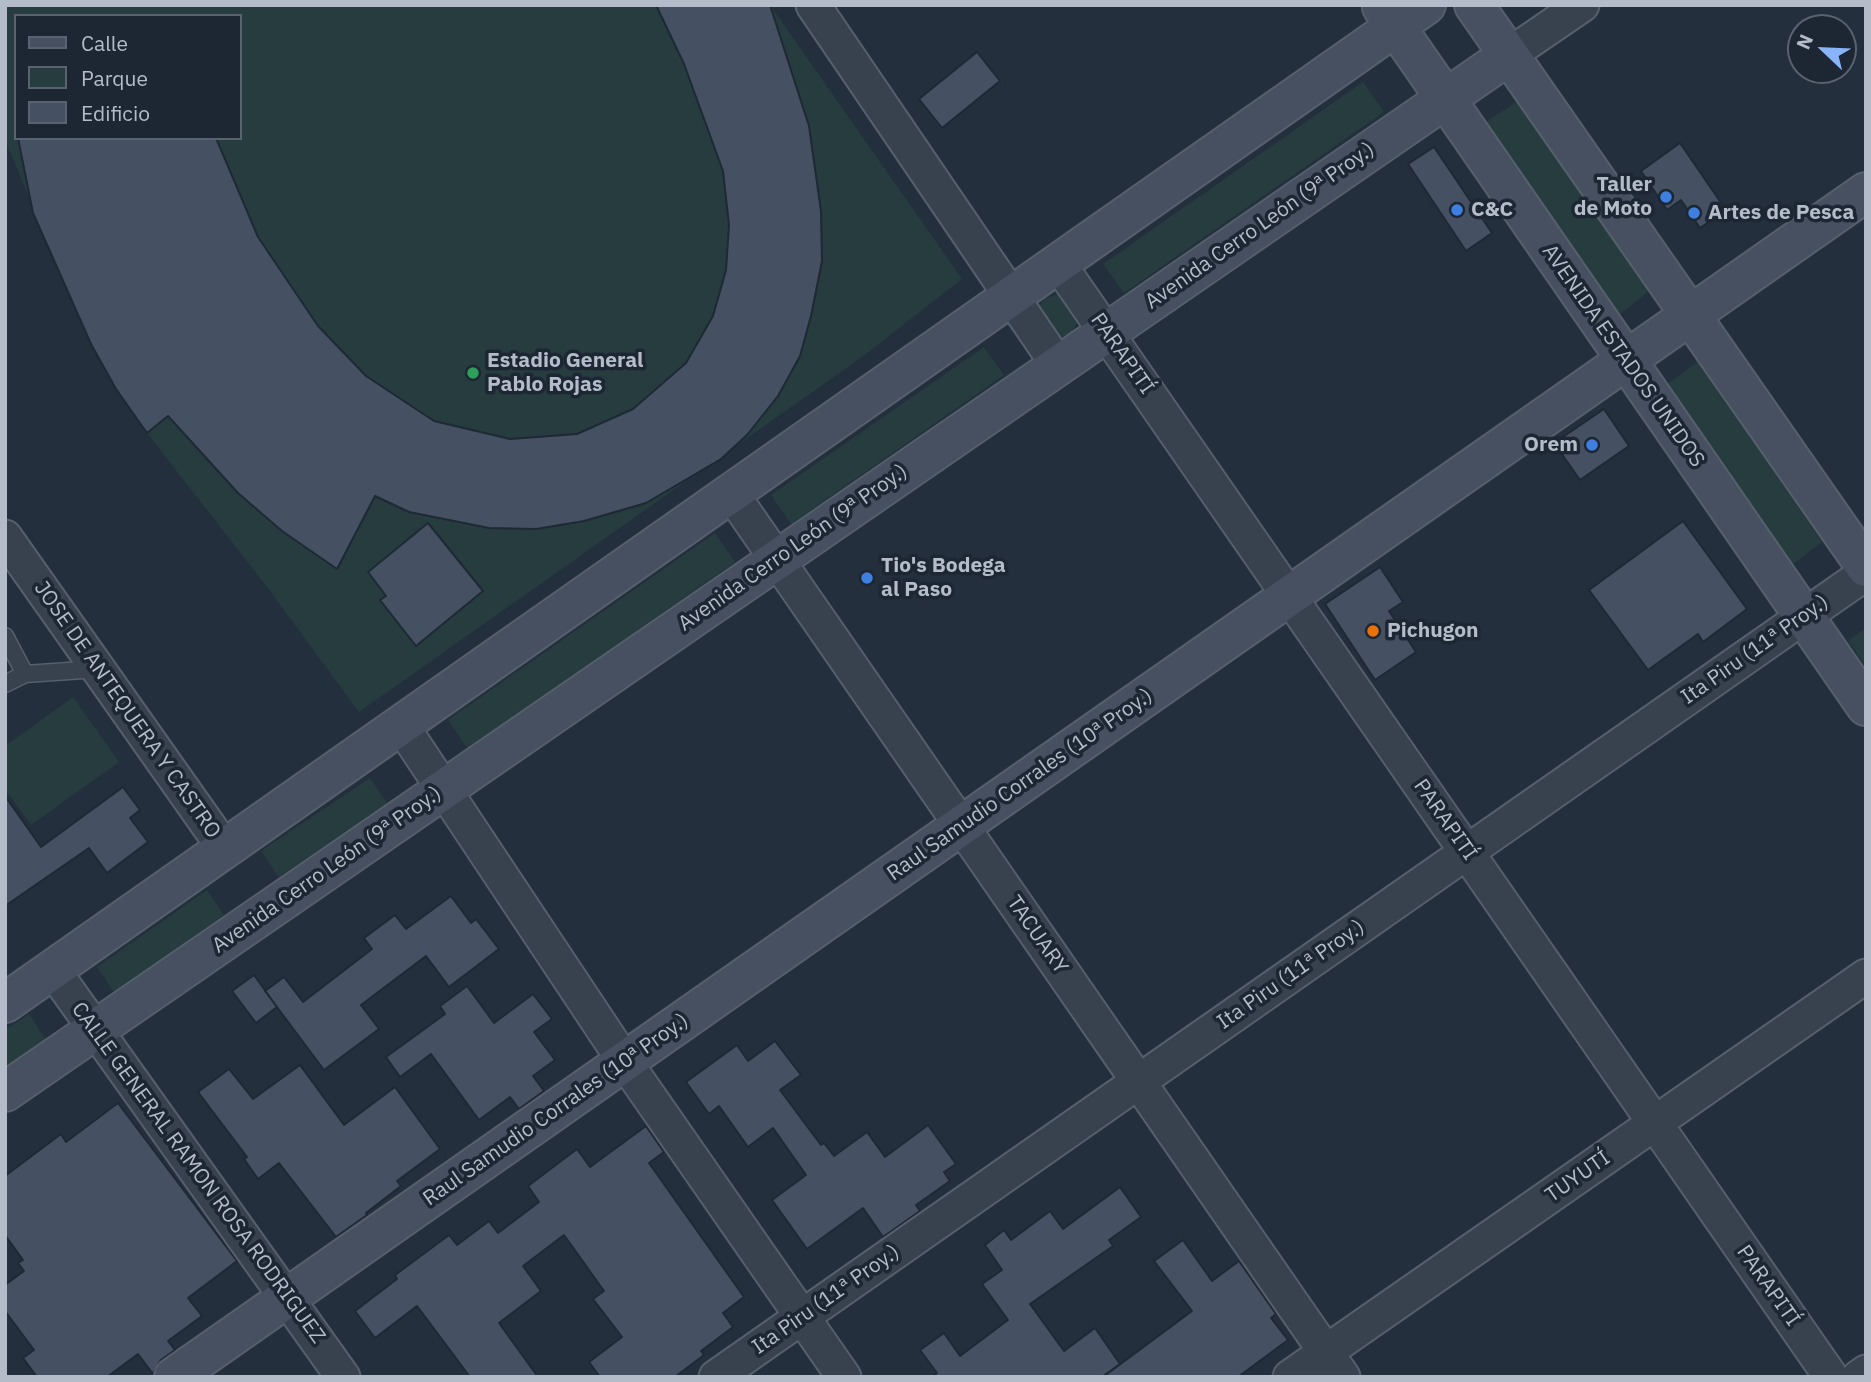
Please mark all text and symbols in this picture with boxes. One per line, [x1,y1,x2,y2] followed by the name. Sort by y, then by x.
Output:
[14,14,242,140] legend
[1787,14,1857,84] north arrow
[81,29,128,57] text: Calle
[1791,31,1818,53] text: N
[81,64,148,92] text: Parque
[81,99,150,127] text: Edificio
[1140,137,1380,315] street label: Avenida Cerro León (9ª Proy.)
[1574,172,1652,222] place label: Taller de Moto
[1658,189,1674,205] marker: Taller de Moto
[1471,197,1513,223] place label: C&C
[1708,200,1854,226] place label: Artes de Pesca
[1449,202,1465,218] marker: C&C
[1686,205,1702,221] marker: Artes de Pesca
[1536,240,1710,472] street label: AVENIDA ESTADOS UNIDOS
[1085,309,1159,399] street label: PARAPITÍ
[487,348,643,398] place label: Estadio General Pablo Rojas
[465,365,481,381] marker: Estadio General Pablo Rojas
[1524,432,1578,458] place label: Orem
[1584,437,1600,453] marker: Orem
[673,459,913,637] street label: Avenida Cerro León (9ª Proy.)
[881,553,1006,603] place label: Tio's Bodega al Paso
[859,570,875,586] marker: Tio's Bodega al Paso
[28,577,226,843] street label: JOSE DE ANTEQUERA Y CASTRO
[1677,590,1833,710] street label: Ita Piru (11ª Proy.)
[1387,618,1478,644] place label: Pichugon
[1365,623,1381,639] marker: Pichugon
[883,683,1157,887] street label: Raul Samudio Corrales (10ª Proy.)
[1408,775,1482,865] street label: PARAPITÍ
[207,781,447,959] street label: Avenida Cerro León (9ª Proy.)
[1001,891,1073,979] street label: TACUARY
[1213,915,1369,1035] street label: Ita Piru (11ª Proy.)
[66,997,330,1349] street label: CALLE GENERAL RAMON ROSA RODRIGUEZ
[419,1008,693,1212] street label: Raul Samudio Corrales (10ª Proy.)
[1541,1146,1615,1208] street label: TUYUTÍ
[748,1240,904,1360] street label: Ita Piru (11ª Proy.)
[1731,1241,1805,1331] street label: PARAPITÍ

